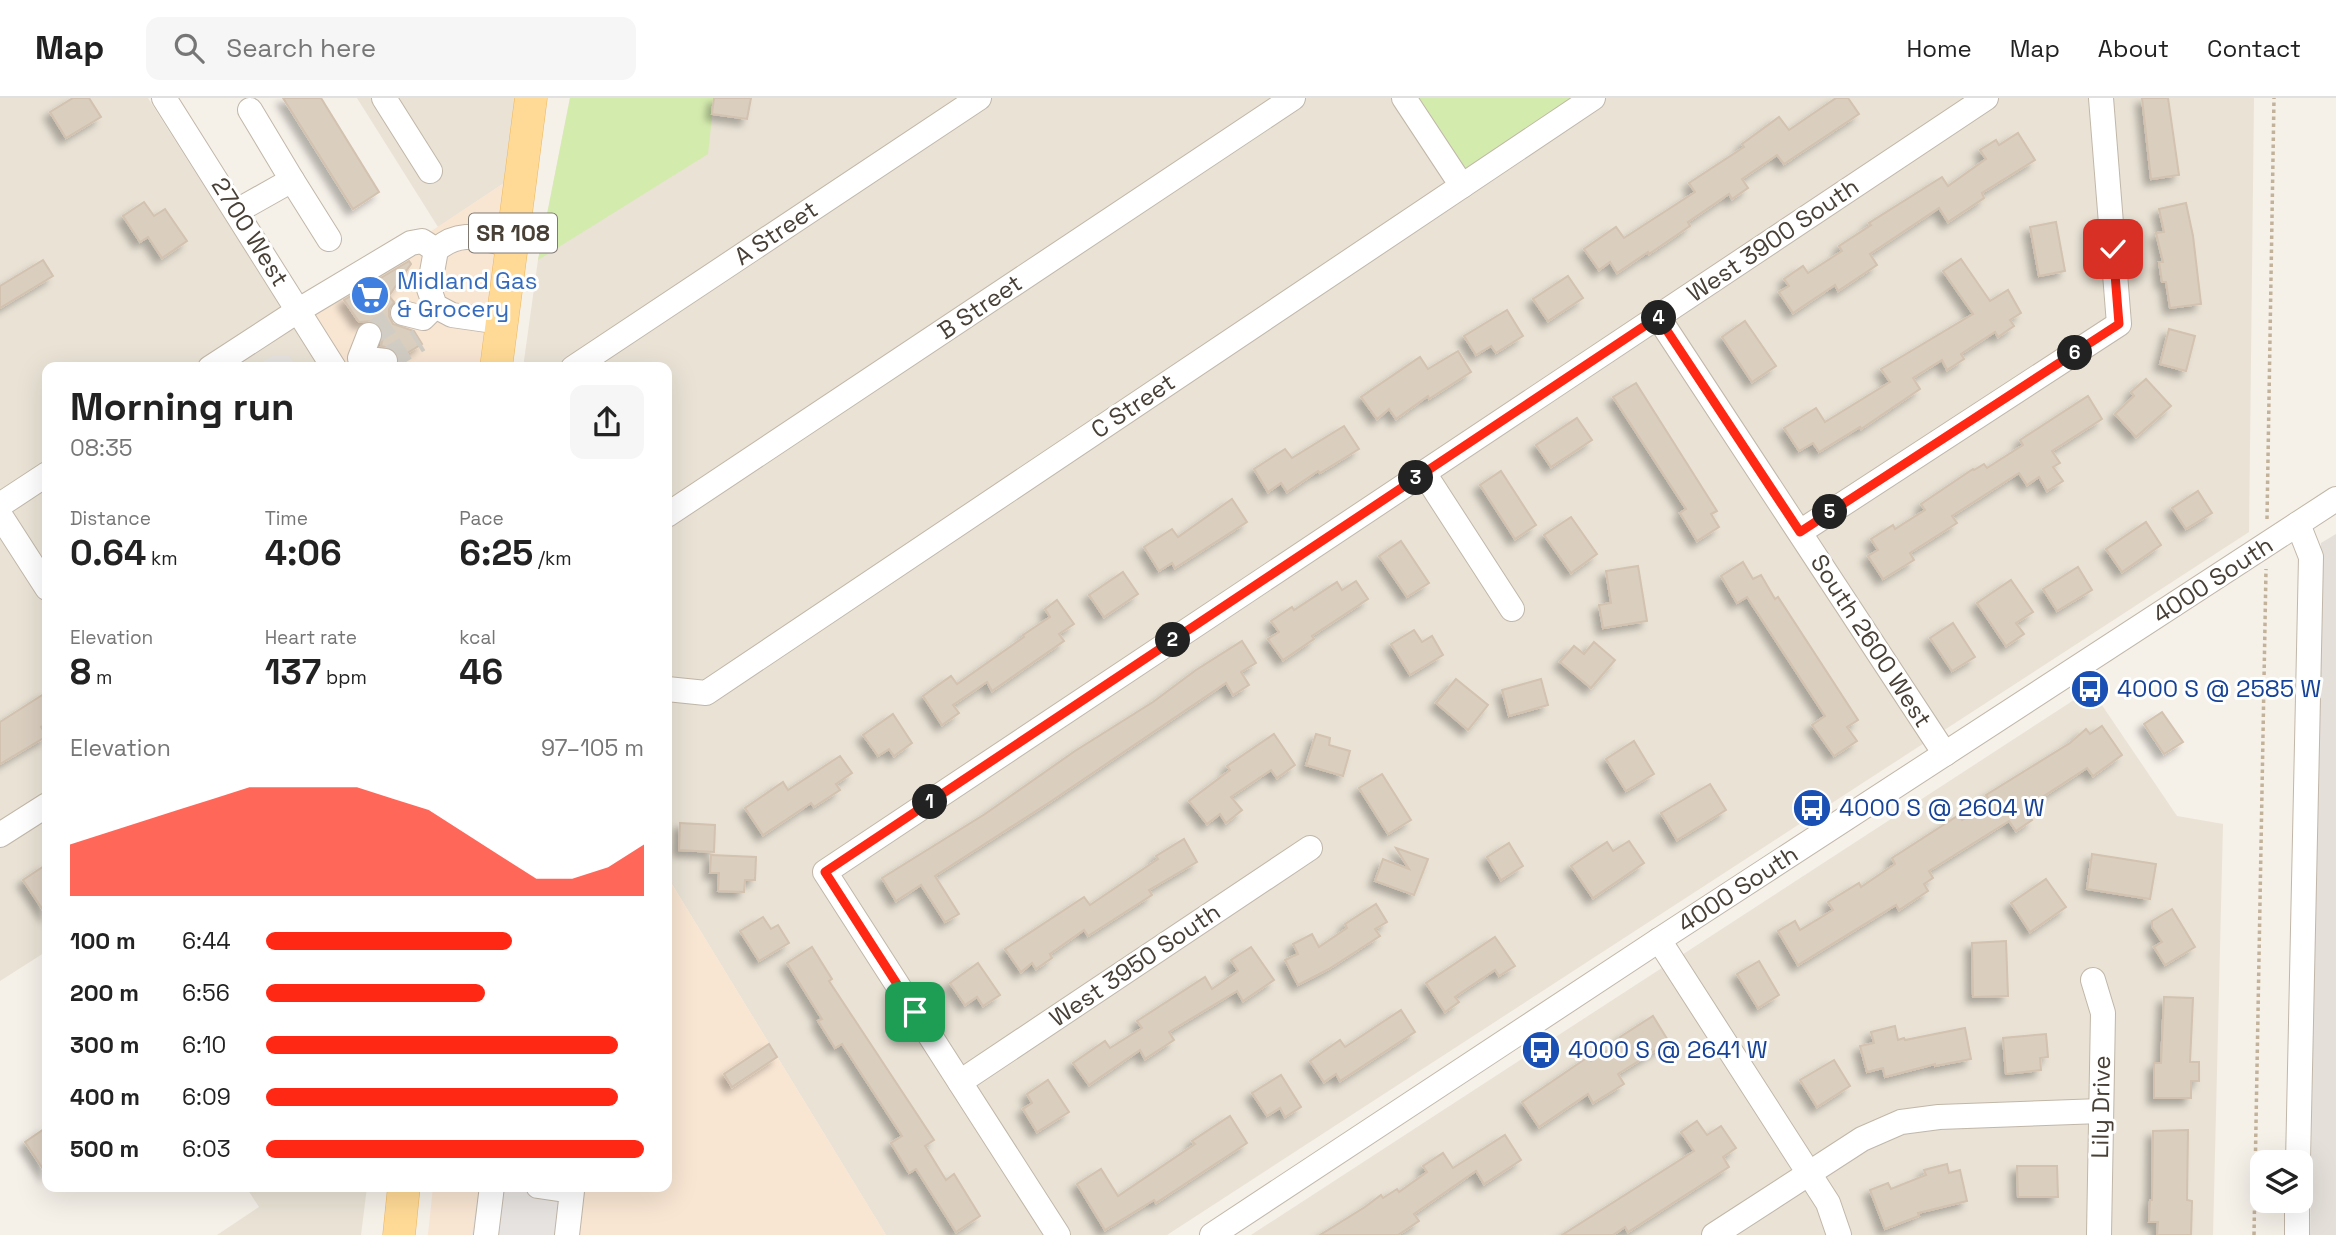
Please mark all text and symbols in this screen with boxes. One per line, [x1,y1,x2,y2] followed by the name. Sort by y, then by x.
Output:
[146,17,636,80] search box
[35,27,104,69] text: Map
[170,29,208,67] icon: search
[226,31,376,65] text: Search here
[1906,33,1972,64] text: Home
[2010,33,2060,64] text: Map
[2098,33,2169,64] text: About
[2207,33,2301,64] text: Contact
[205,171,296,292] street label: 2700 West
[1681,171,1865,309] street label: West 3900 South
[728,193,823,272] street label: A Street
[469,214,557,252] road number: SR 108
[2083,219,2143,279] pin
[2094,230,2132,268] icon: check
[397,265,537,324] place label: Midland Gas & Grocery
[932,267,1028,346] street label: B Street
[349,274,391,316] supermarket icon: Midland Gas & Grocery
[1642,300,1676,336] pin: 4
[1652,305,1665,330] text: 4
[2058,336,2092,370] pin: 6
[2069,340,2080,365] text: 6
[1085,366,1181,445] street label: C Street
[70,383,295,431] text: Morning run
[570,385,644,459] button: share
[70,433,133,463] text: 08:35
[1398,460,1434,496] pin: 3
[1410,465,1421,490] text: 3
[1812,494,1848,530] pin: 5
[1824,499,1835,524] text: 5
[70,506,151,531] text: Distance
[265,506,308,531] text: Time
[459,506,504,531] text: Pace
[2147,529,2279,630] street label: 4000 South
[70,531,146,575] text: 0.64
[265,531,342,575] text: 4:06
[459,531,533,575] text: 6:25
[146,546,178,571] text: km
[533,546,572,571] text: /km
[1804,548,1939,733] street label: South 2600 West
[1156,622,1190,658] pin: 2
[70,625,153,650] text: Elevation
[265,625,357,650] text: Heart rate
[459,625,496,650] text: kcal
[1167,627,1178,652] text: 2
[70,650,91,694] text: 8
[265,650,321,694] text: 137
[459,650,503,694] text: 46
[91,665,112,690] text: m
[321,665,367,690] text: bpm
[2069,668,2111,710] bus stop icon: 4000 S @ 2585 W
[2117,673,2321,704] place label: 4000 S @ 2585 W
[70,733,171,763] text: Elevation
[541,733,644,763] text: 97–105 m
[912,784,948,820] pin: 1
[1791,787,1833,829] bus stop icon: 4000 S @ 2604 W
[925,789,934,814] text: 1
[1839,792,2045,823] place label: 4000 S @ 2604 W
[1672,838,1804,939] street label: 4000 South
[1043,896,1226,1033] street label: West 3950 South
[70,926,136,956] text: 100 m
[182,926,231,956] text: 6:44
[70,978,139,1008] text: 200 m
[182,978,230,1008] text: 6:56
[885,982,945,1042] pin
[896,993,934,1031] icon: arrive
[1520,1029,1562,1071] bus stop icon: 4000 S @ 2641 W
[70,1030,139,1060] text: 300 m
[182,1030,226,1060] text: 6:10
[1568,1034,1768,1065] place label: 4000 S @ 2641 W
[2084,1055,2117,1159] street label: Lily Drive
[70,1082,140,1112] text: 400 m
[182,1082,231,1112] text: 6:09
[70,1134,139,1164] text: 500 m
[182,1134,231,1164] text: 6:03
[2250,1150,2313,1213] map controls
[2250,1150,2313,1213] button: layers

